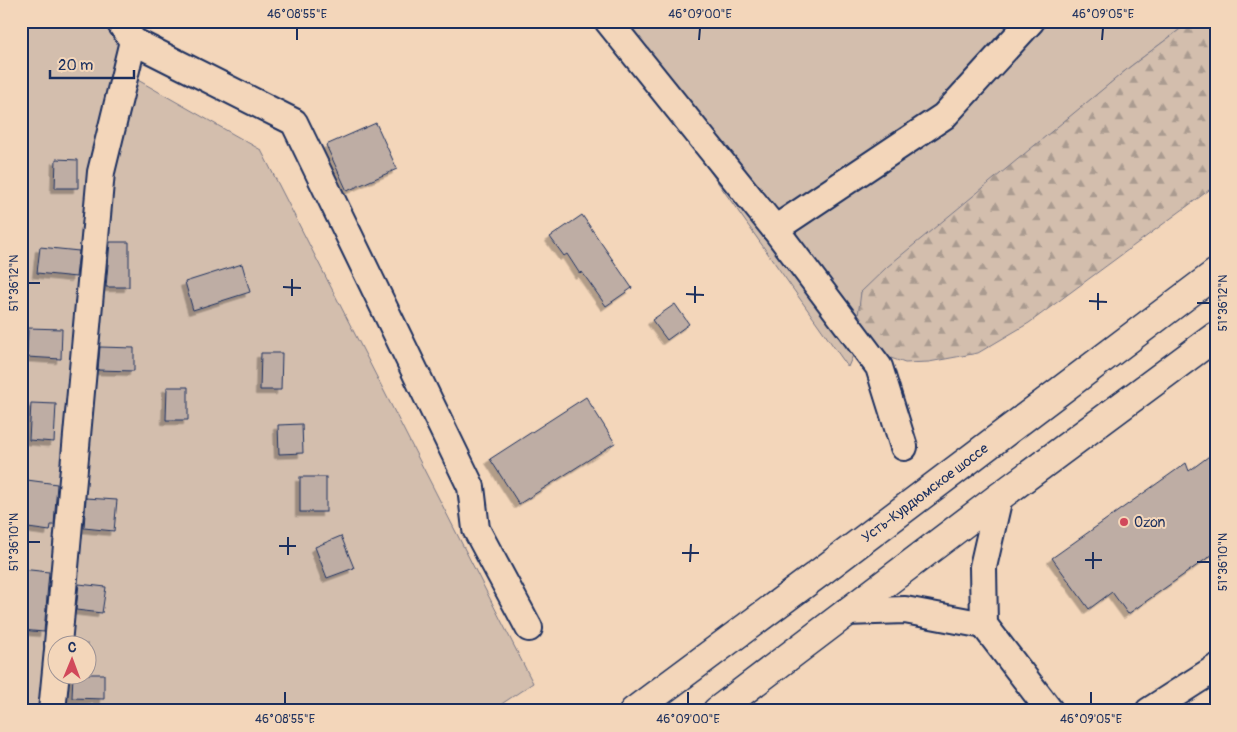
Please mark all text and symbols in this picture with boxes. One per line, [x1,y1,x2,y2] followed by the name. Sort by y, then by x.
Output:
[267,7,327,22] text: 46°08'55"E
[668,7,732,22] text: 46°09'00"E
[1072,7,1134,22] text: 46°09'05"E
[50,48,134,80] scale bar
[58,56,93,75] text: 20 m
[7,255,22,311] text: 51°36'12"N
[1216,275,1231,331] text: 51°36'12"N
[858,440,992,546] street label: Усть-Курдюмское шоссе
[7,513,22,571] text: 51°36'10"N
[1134,514,1166,531] place label: Ozon
[1118,516,1130,528] marker: Ozon
[1216,533,1231,591] text: 51°36'10"N
[48,634,98,684] north arrow
[68,639,77,656] text: С
[255,712,315,727] text: 46°08'55"E
[656,712,720,727] text: 46°09'00"E
[1060,712,1122,727] text: 46°09'05"E

